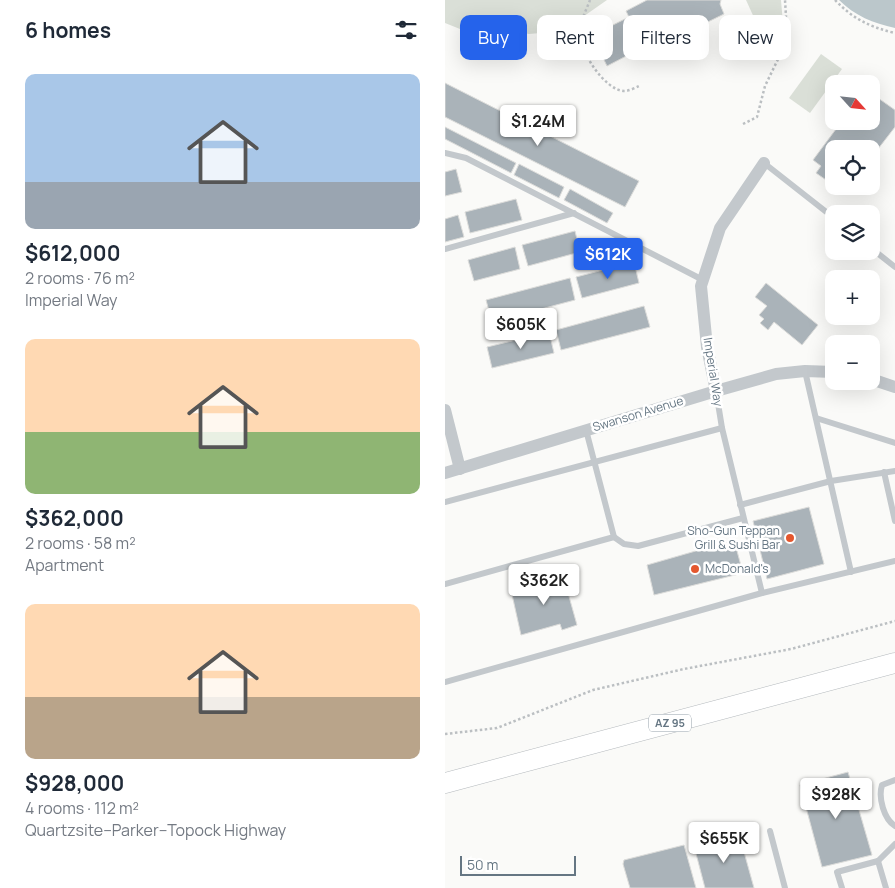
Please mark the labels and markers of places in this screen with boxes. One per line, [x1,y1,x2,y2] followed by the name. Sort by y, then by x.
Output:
[497,104,579,147] pin: $1.24M
[573,238,643,280] pin: $612K
[486,308,556,350] pin: $605K
[687,522,781,553] place label: Sho-Gun Teppan Grill & Sushi Bar
[784,532,796,544] marker: Sho-Gun Teppan Grill & Sushi Bar
[705,560,769,577] place label: McDonald's
[689,563,701,575] marker: McDonald's
[509,564,579,606] pin: $362K
[801,778,871,820] pin: $928K
[689,822,759,864] pin: $655K

